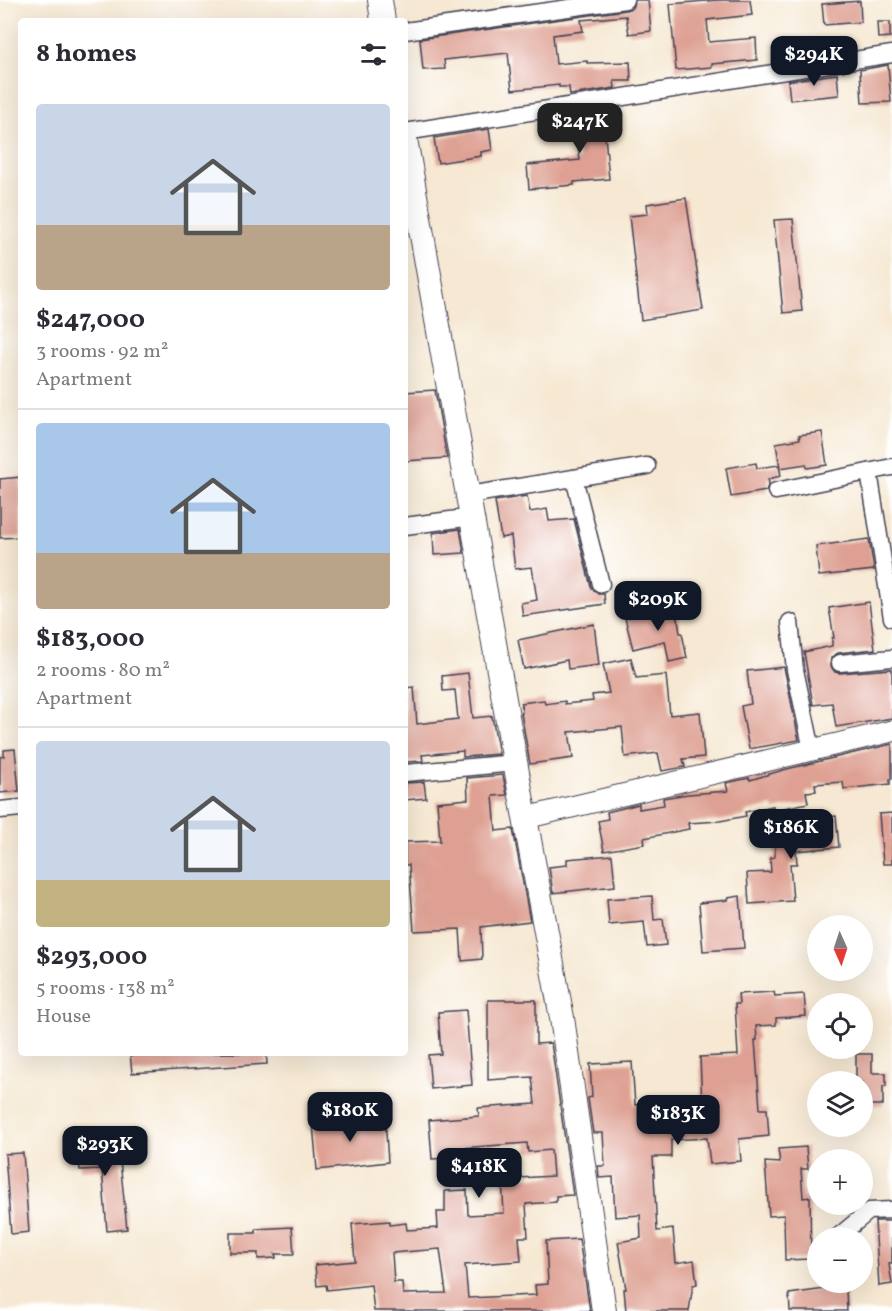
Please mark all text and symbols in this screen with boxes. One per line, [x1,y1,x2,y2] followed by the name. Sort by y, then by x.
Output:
[36,36,137,72] text: 8 homes
[772,36,856,87] pin: $294K
[357,38,390,71] icon: filters
[785,41,843,69] text: $294K
[538,103,622,154] pin: $247K
[551,108,609,136] text: $247K
[159,143,267,251] icon: home
[36,302,145,338] text: $247,000
[36,338,168,366] text: 3 rooms · 92 m²
[36,366,132,394] text: Apartment
[159,462,267,570] icon: home
[616,581,700,632] pin: $209K
[628,586,688,614] text: $209K
[36,621,144,657] text: $183,000
[36,657,170,685] text: 2 rooms · 80 m²
[36,685,132,713] text: Apartment
[159,780,267,888] icon: home
[749,809,833,860] pin: $186K
[763,814,819,842] text: $186K
[807,915,873,981] north arrow
[807,915,873,1293] map controls
[36,939,147,975] text: $293,000
[36,975,175,1003] text: 5 rooms · 138 m²
[807,993,873,1059] button: locate
[36,1003,91,1031] text: House
[807,1071,873,1137] button: layers
[308,1092,392,1143] pin: $180K
[636,1095,720,1146] pin: $183K
[322,1097,378,1125] text: $180K
[651,1100,705,1128] text: $183K
[63,1126,147,1177] pin: $293K
[77,1131,134,1159] text: $293K
[437,1148,521,1199] pin: $418K
[807,1149,873,1215] button: +
[451,1153,507,1181] text: $418K
[807,1227,873,1293] button: −

